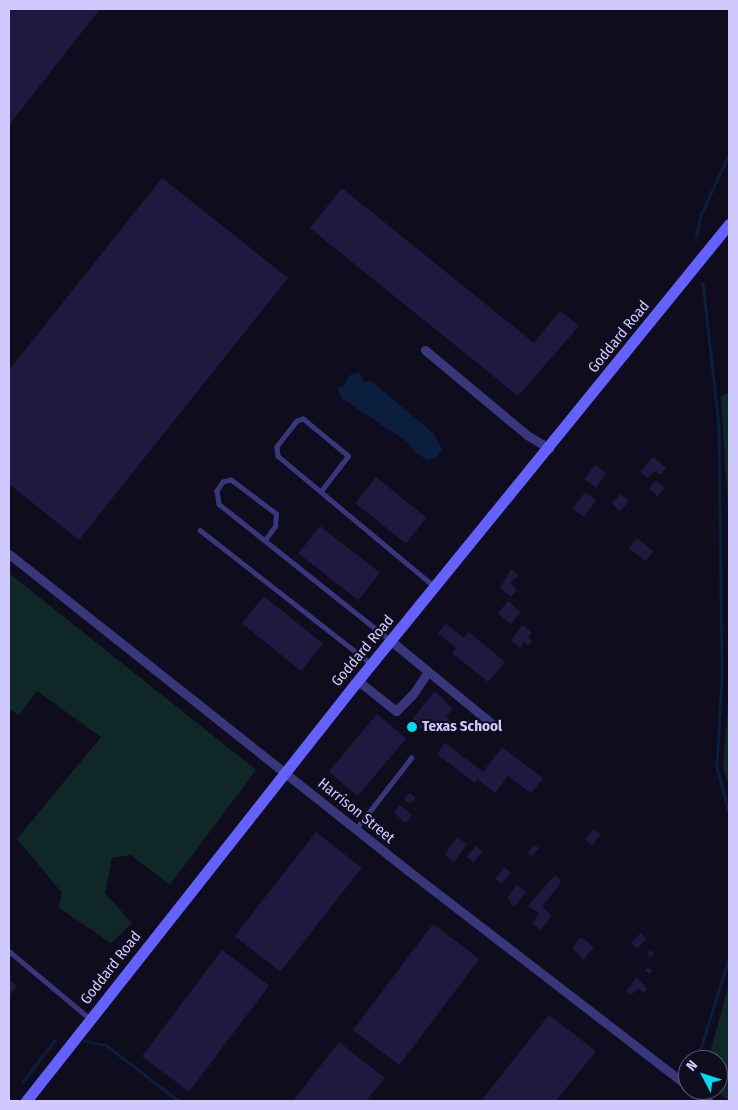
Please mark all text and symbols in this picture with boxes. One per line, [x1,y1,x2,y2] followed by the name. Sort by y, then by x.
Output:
[585,297,653,377] street label: Goddard Road
[328,612,398,690] street label: Goddard Road
[422,718,502,736] place label: Texas School
[406,721,418,733] marker: Texas School
[314,775,398,847] street label: Harrison Street
[77,928,145,1008] street label: Goddard Road
[678,1050,728,1100] north arrow
[683,1057,701,1074] text: N

